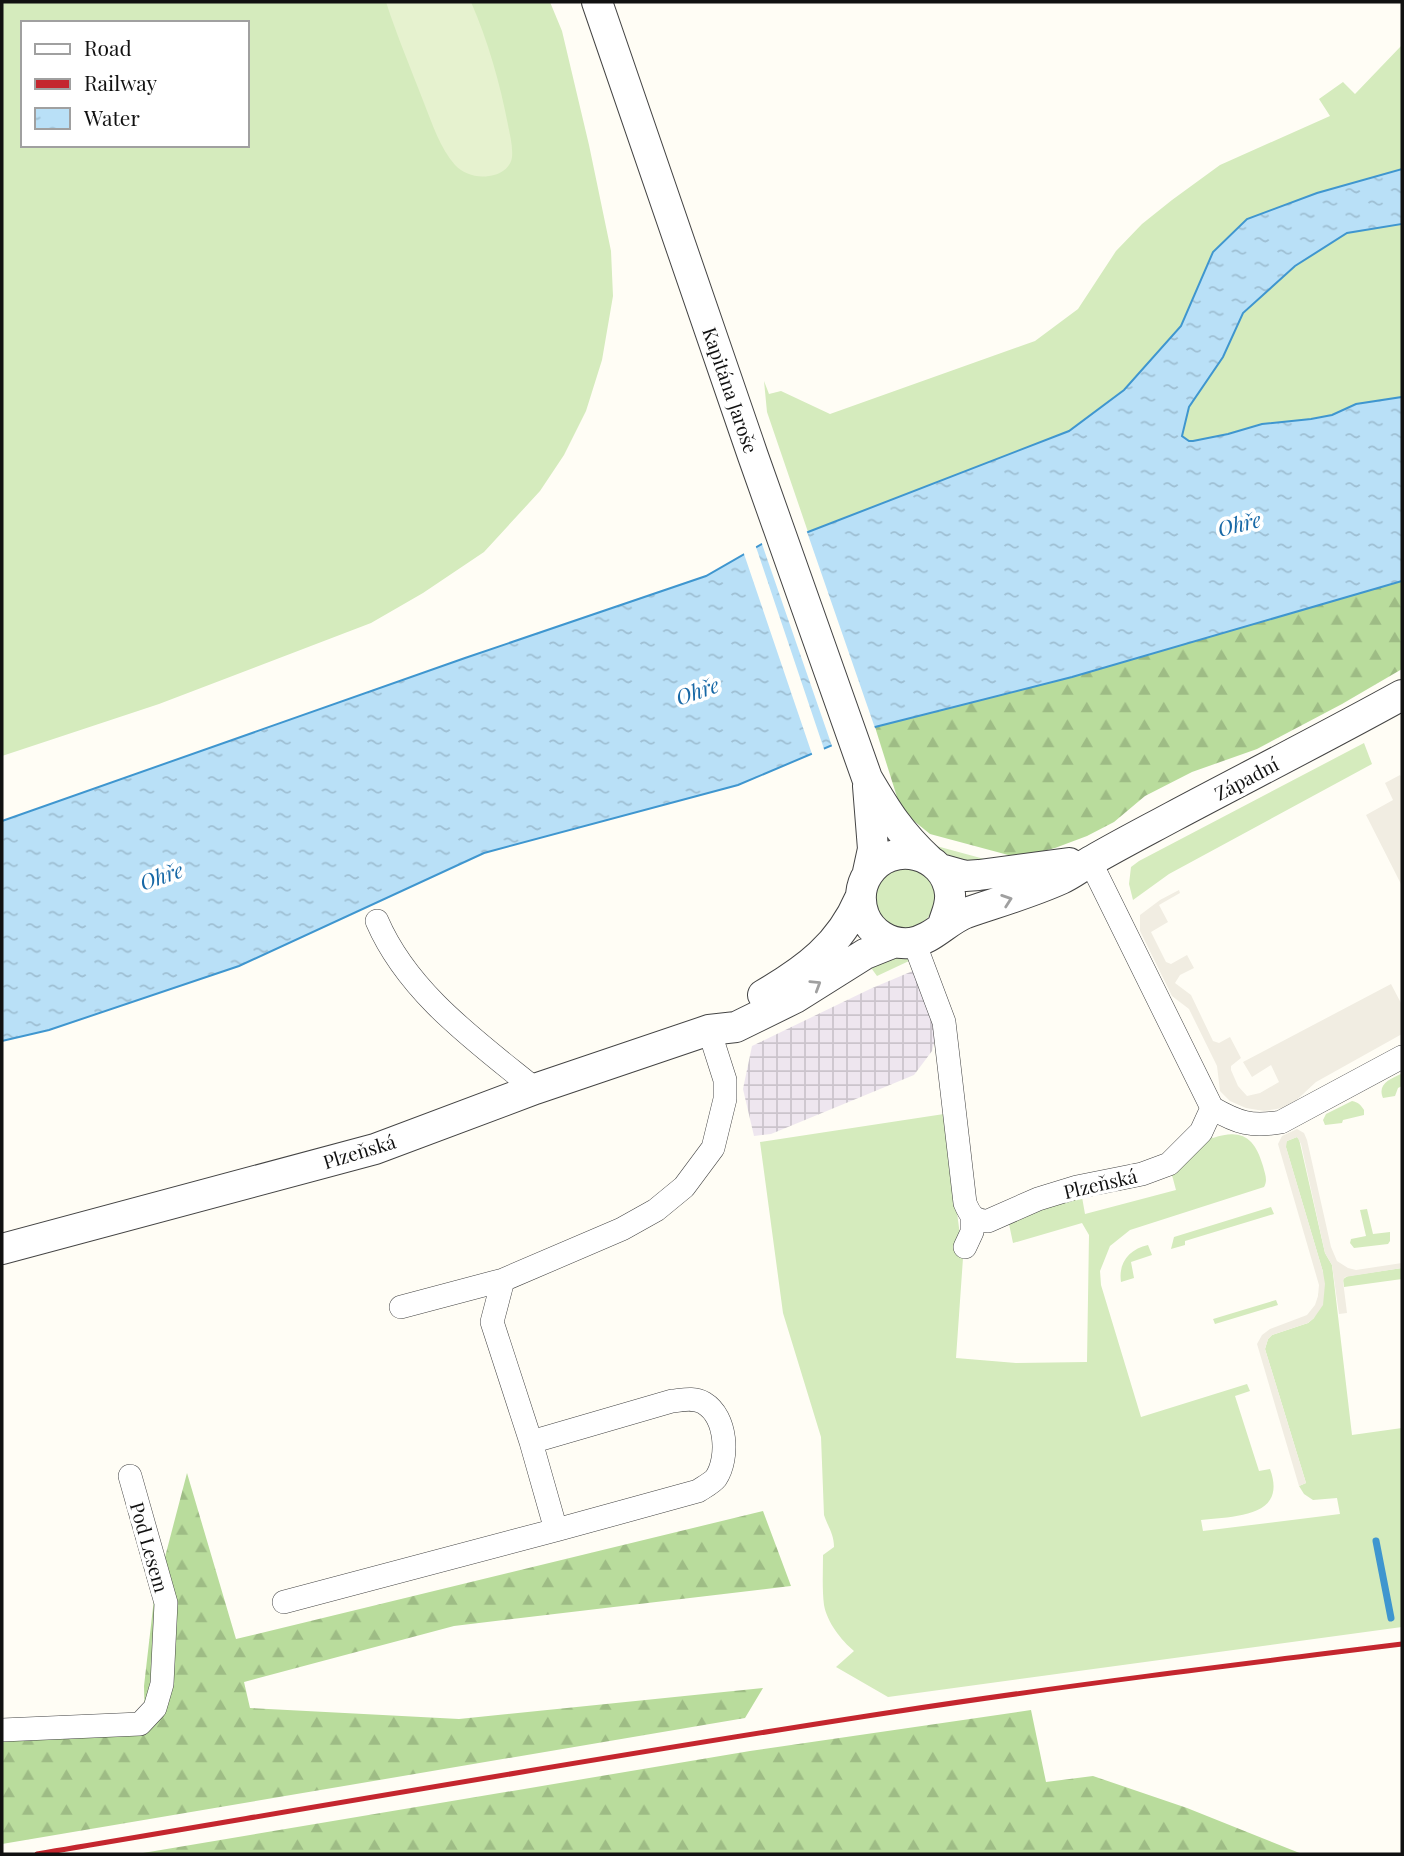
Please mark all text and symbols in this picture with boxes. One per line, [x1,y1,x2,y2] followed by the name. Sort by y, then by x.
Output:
[21,21,248,147] legend
[84,33,132,61] text: Road
[84,68,158,96] text: Railway
[83,103,140,131] text: Water
[697,323,765,457] street label: Kapitána Jaroše
[1214,504,1264,542] water label: Ohře
[672,670,722,710] water label: Ohře
[1209,750,1283,806] street label: Západní
[136,855,186,895] water label: Ohře
[1000,894,1012,908] one-way arrow
[809,980,822,993] one-way arrow
[320,1128,399,1174] street label: Plzeňská
[1061,1162,1140,1204] street label: Plzeňská
[125,1499,175,1595] street label: Pod Lesem

